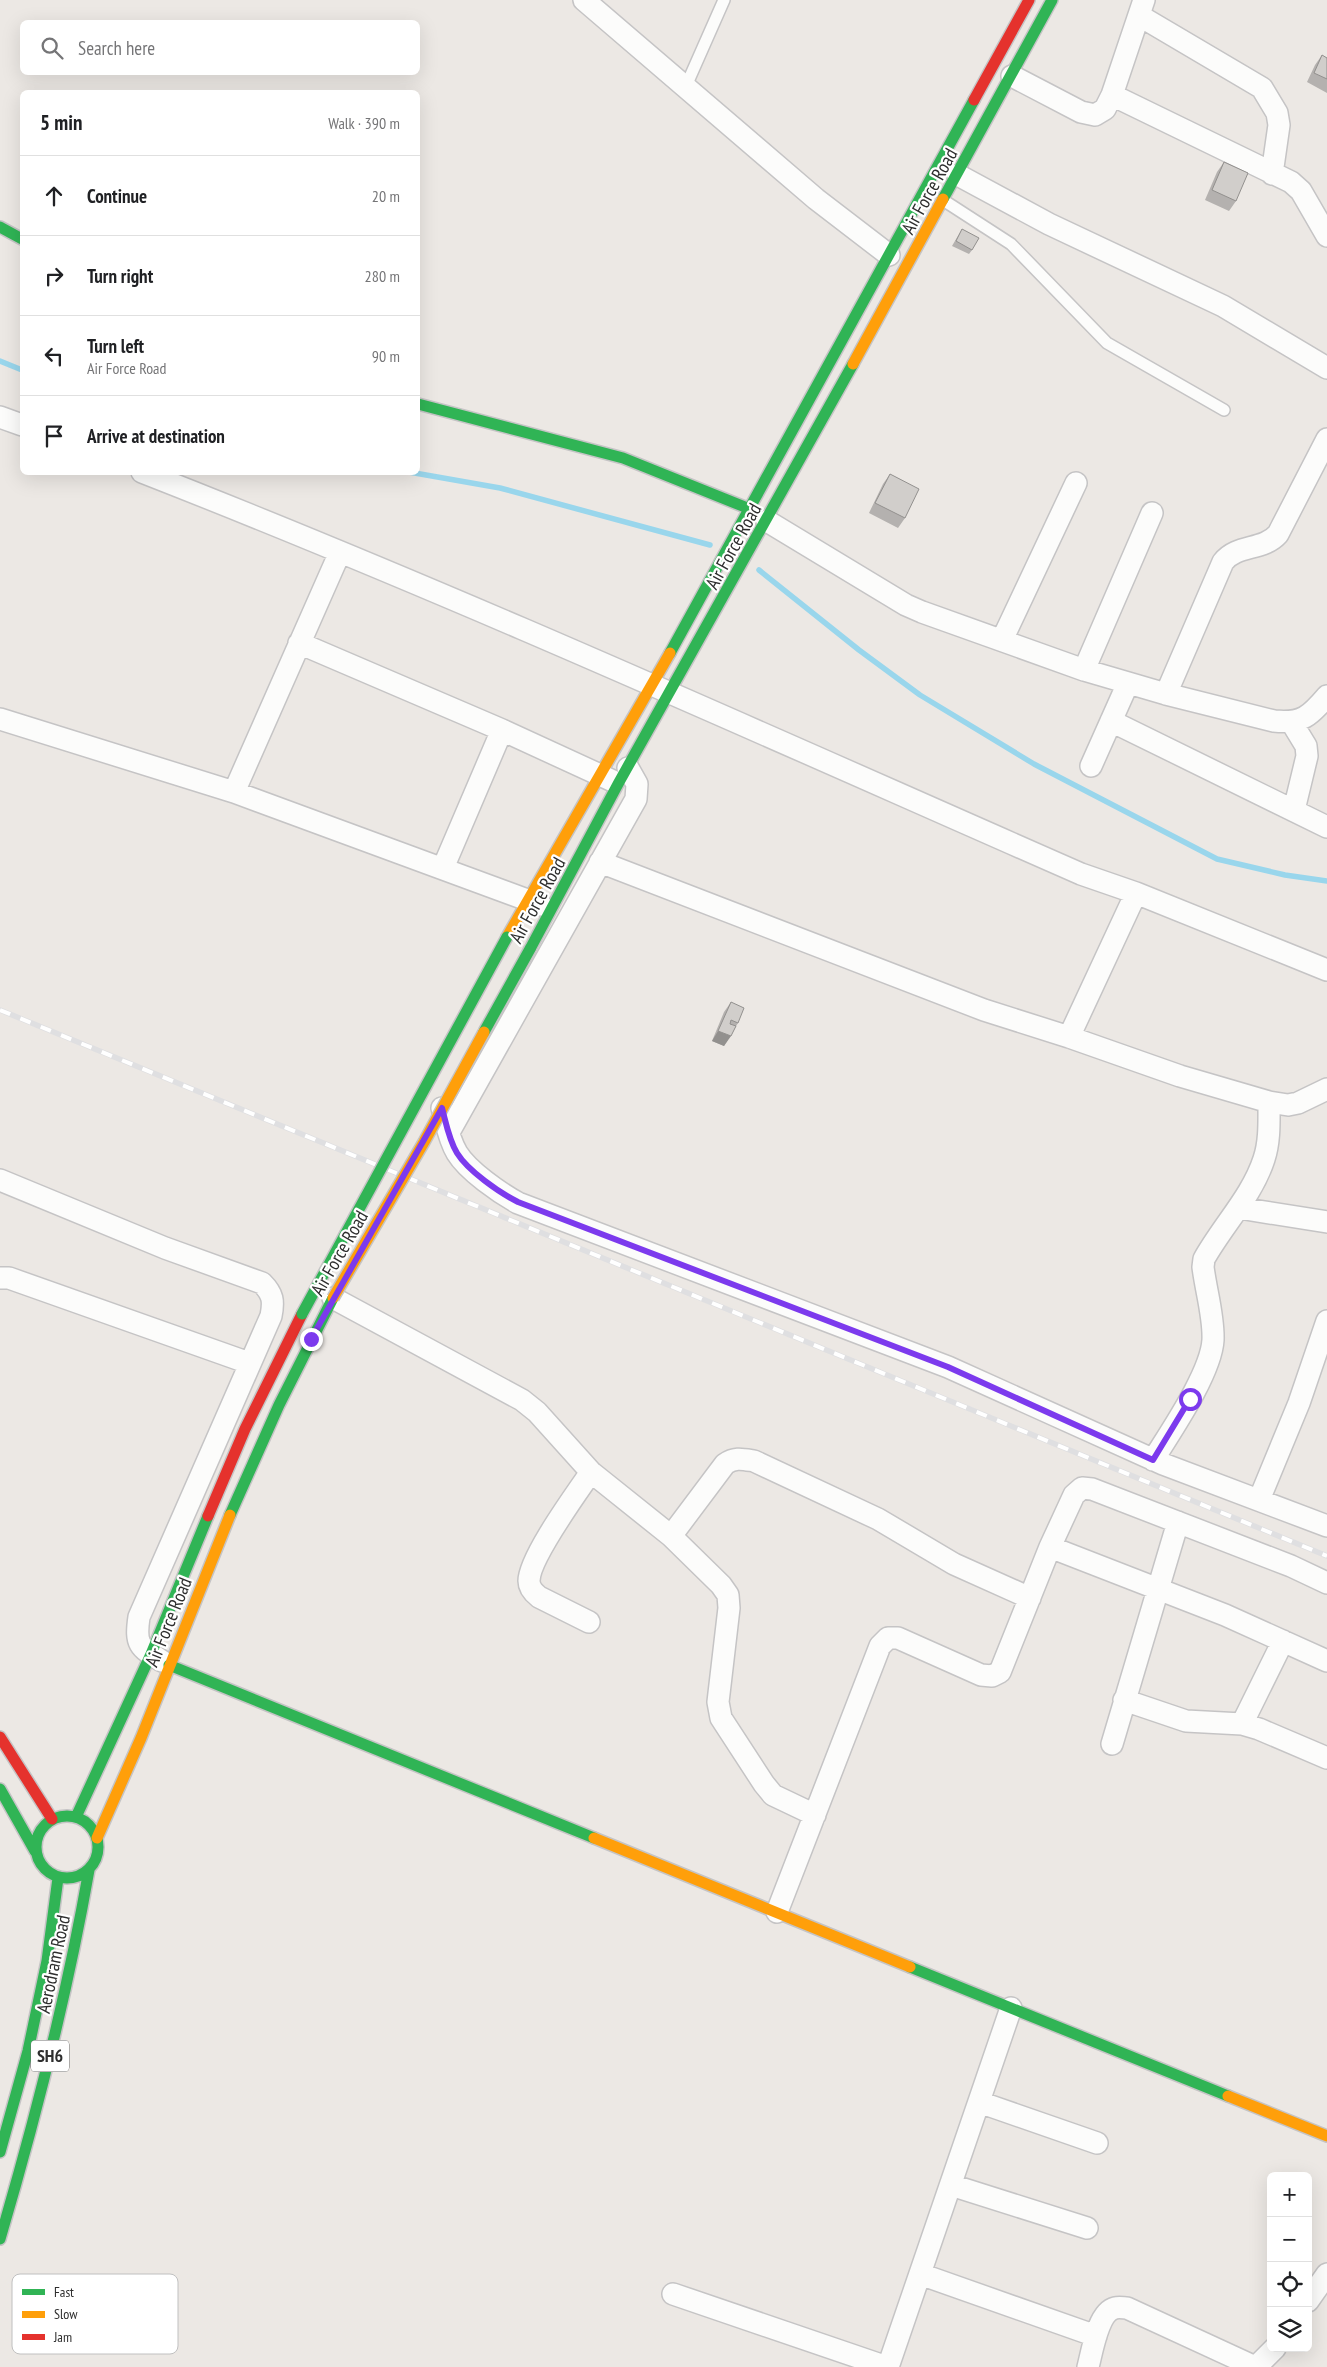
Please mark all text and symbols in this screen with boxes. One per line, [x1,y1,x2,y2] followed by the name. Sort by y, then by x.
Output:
[20,20,420,75] search box
[38,34,66,62] icon: search
[78,36,155,60] text: Search here
[40,109,82,136] text: 5 min
[328,113,400,133] text: Walk · 390 m
[896,144,962,238] street label: Air Force Road
[40,182,68,210] icon: ahead
[87,184,147,208] text: Continue
[372,186,400,206] text: 20 m
[40,262,68,290] icon: right
[87,264,153,288] text: Turn right
[365,266,400,286] text: 280 m
[87,334,144,358] text: Turn left
[40,342,68,370] icon: left
[372,346,400,366] text: 90 m
[87,358,166,378] text: Air Force Road
[40,422,68,450] icon: arrive
[87,424,225,448] text: Arrive at destination
[700,499,766,593] street label: Air Force Road
[504,853,570,947] street label: Air Force Road
[305,1206,373,1300] street label: Air Force Road
[300,1328,323,1351] route end
[1179,1388,1202,1411] route start
[139,1574,197,1670] street label: Air Force Road
[31,1913,75,2015] street label: Aerodram Road
[31,2040,69,2072] road number: SH6
[1267,2172,1312,2352] map controls
[1267,2172,1312,2217] button: +
[1267,2217,1312,2262] button: −
[1267,2262,1312,2307] button: locate
[12,2274,178,2354] legend
[54,2283,74,2301] text: Fast
[54,2305,78,2323] text: Slow
[1267,2307,1312,2352] button: layers
[53,2328,72,2346] text: Jam

